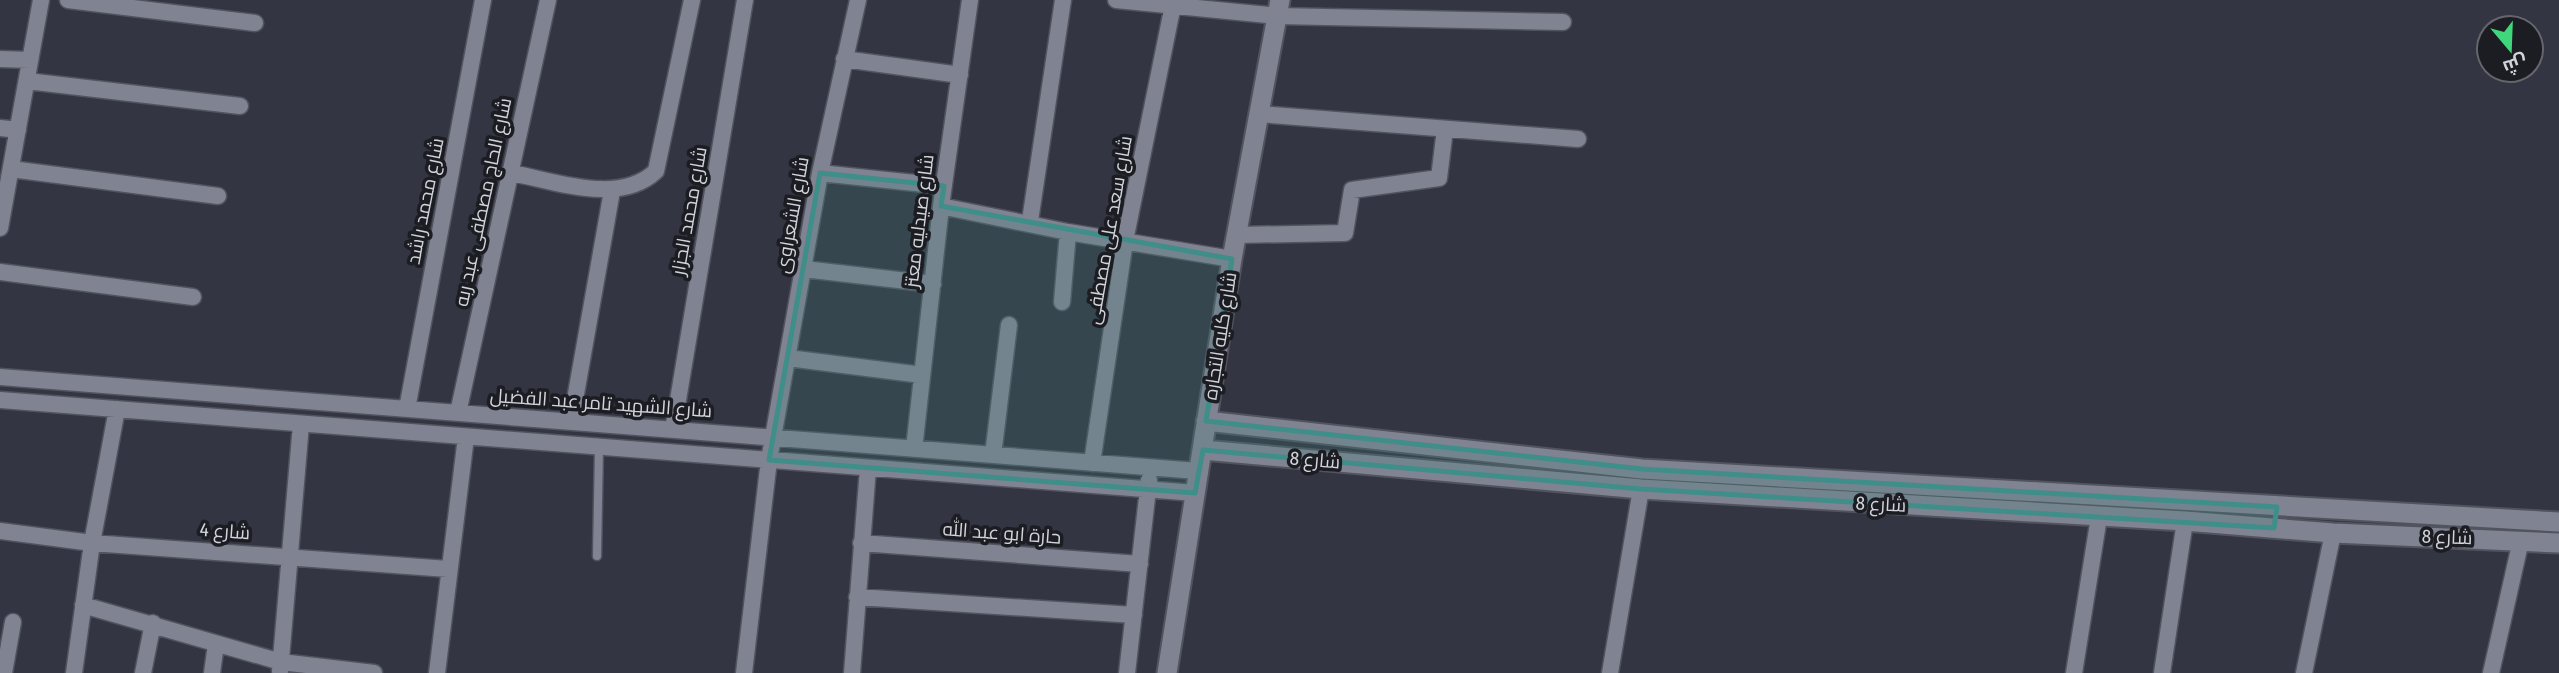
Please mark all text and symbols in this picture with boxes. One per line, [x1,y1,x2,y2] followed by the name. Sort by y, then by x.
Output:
[2475,14,2545,84] north arrow
[2500,50,2531,79] text: ش
[450,96,518,309] street label: شارع الحاج مصطفى عبد ربه
[1081,134,1139,326] street label: شارع سعد على مصطفى
[401,136,450,267] street label: شارع محمد راشد
[666,145,714,278] street label: شارع محمد الجزار
[899,153,941,290] street label: شارع صيدليه معتز
[770,155,816,276] street label: شارع الشعراوى
[1199,270,1243,402] street label: شارع كليه التجاره
[489,384,713,424] street label: شارع الشهيد تامر عبد الفضيل
[1289,446,1341,476] street label: شارع 8
[1855,491,1907,519] street label: شارع 8
[942,516,1062,549] street label: حارة ابو عبد الله
[199,518,251,546] street label: شارع 4
[2421,525,2473,551] street label: شارع 8

